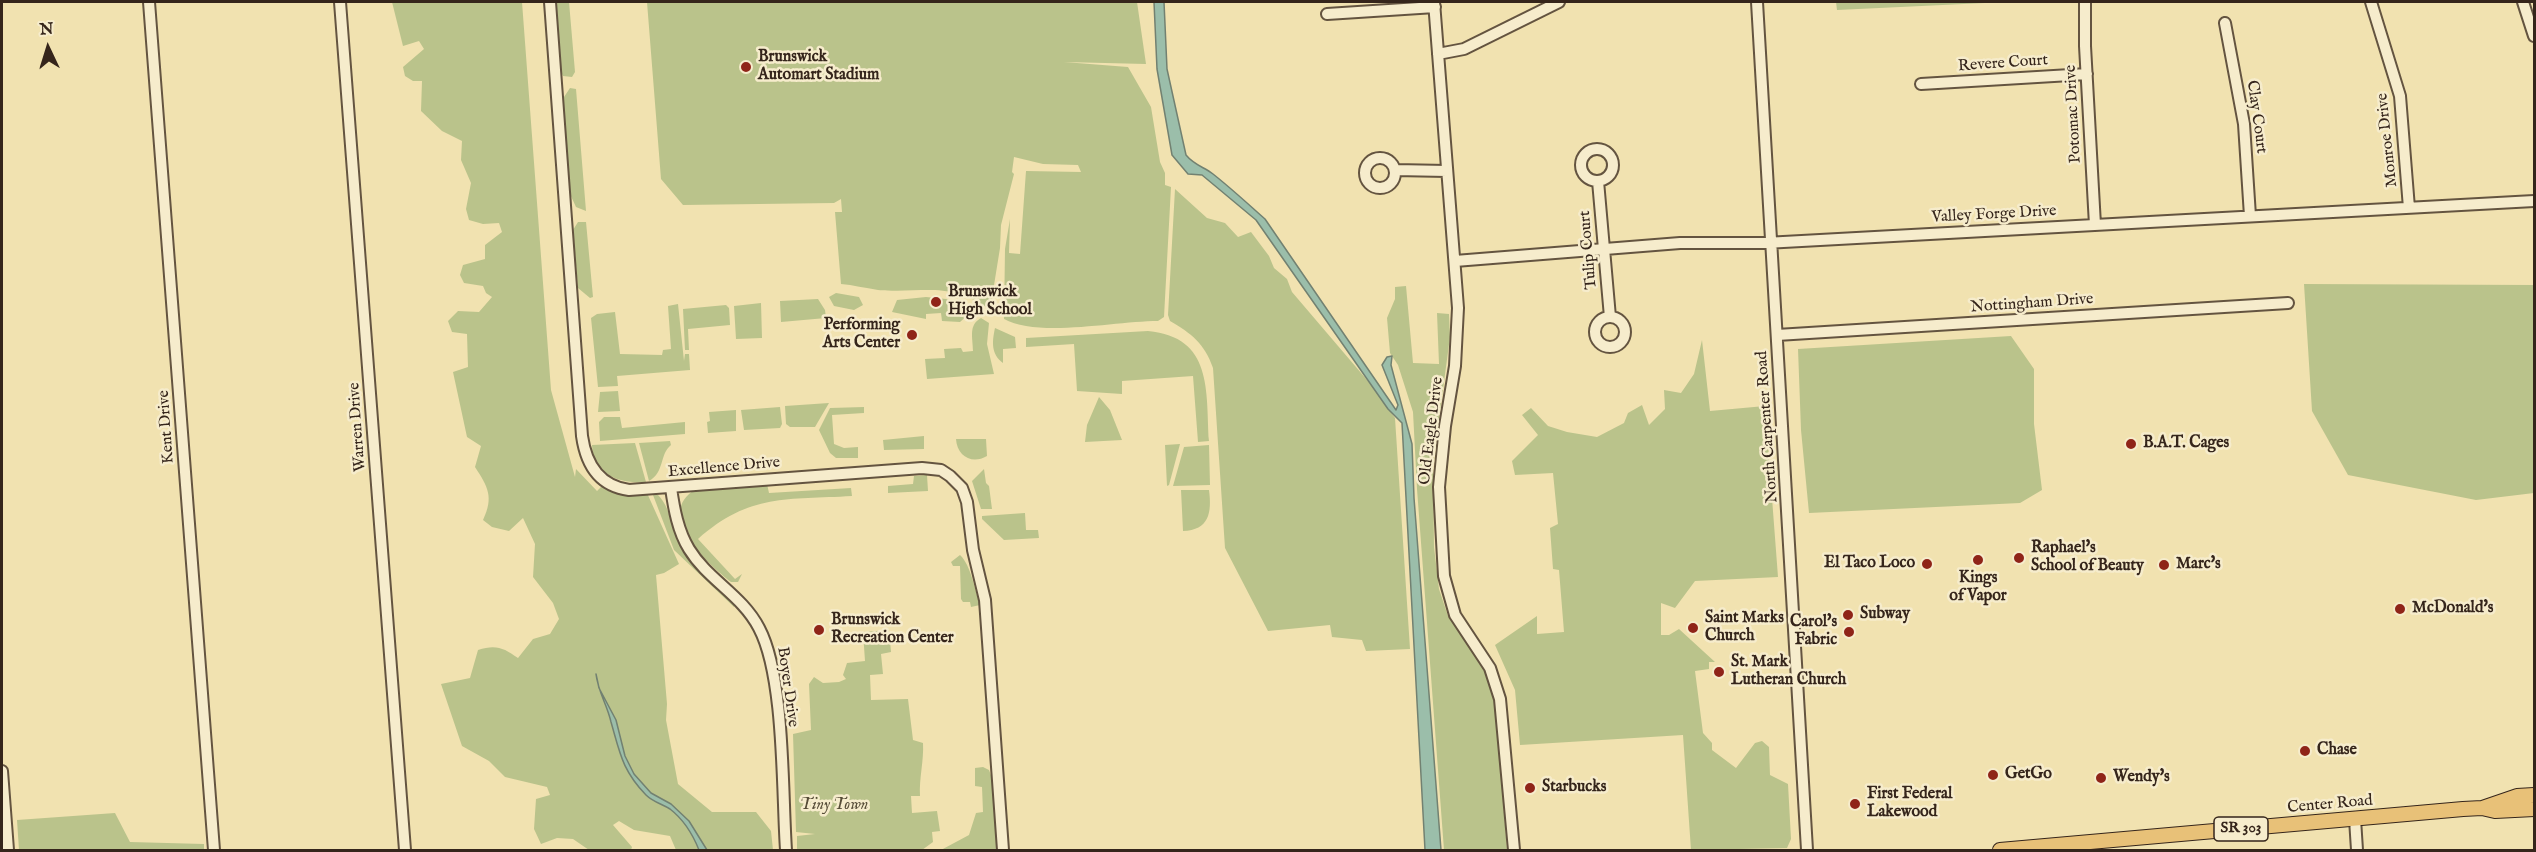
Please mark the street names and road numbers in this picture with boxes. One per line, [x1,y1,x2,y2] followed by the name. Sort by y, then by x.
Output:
[1957,51,2049,77] street label: Revere Court
[2062,64,2086,164] street label: Potomac Drive
[2241,79,2271,155] street label: Clay Court
[2374,92,2402,188] street label: Monroe Drive
[1931,202,2057,228] street label: Valley Forge Drive
[1576,210,1602,290] street label: Tulip Court
[1970,290,2094,318] street label: Nottingham Drive
[1753,350,1783,504] street label: North Carpenter Road
[1416,376,1448,486] street label: Old Eagle Drive
[345,382,371,472] street label: Warren Drive
[155,390,179,464] street label: Kent Drive
[667,454,781,482] street label: Excellence Drive
[772,646,802,728] street label: Boyer Drive
[2287,792,2373,818] street label: Center Road
[2214,817,2268,841] road number: SR 303

